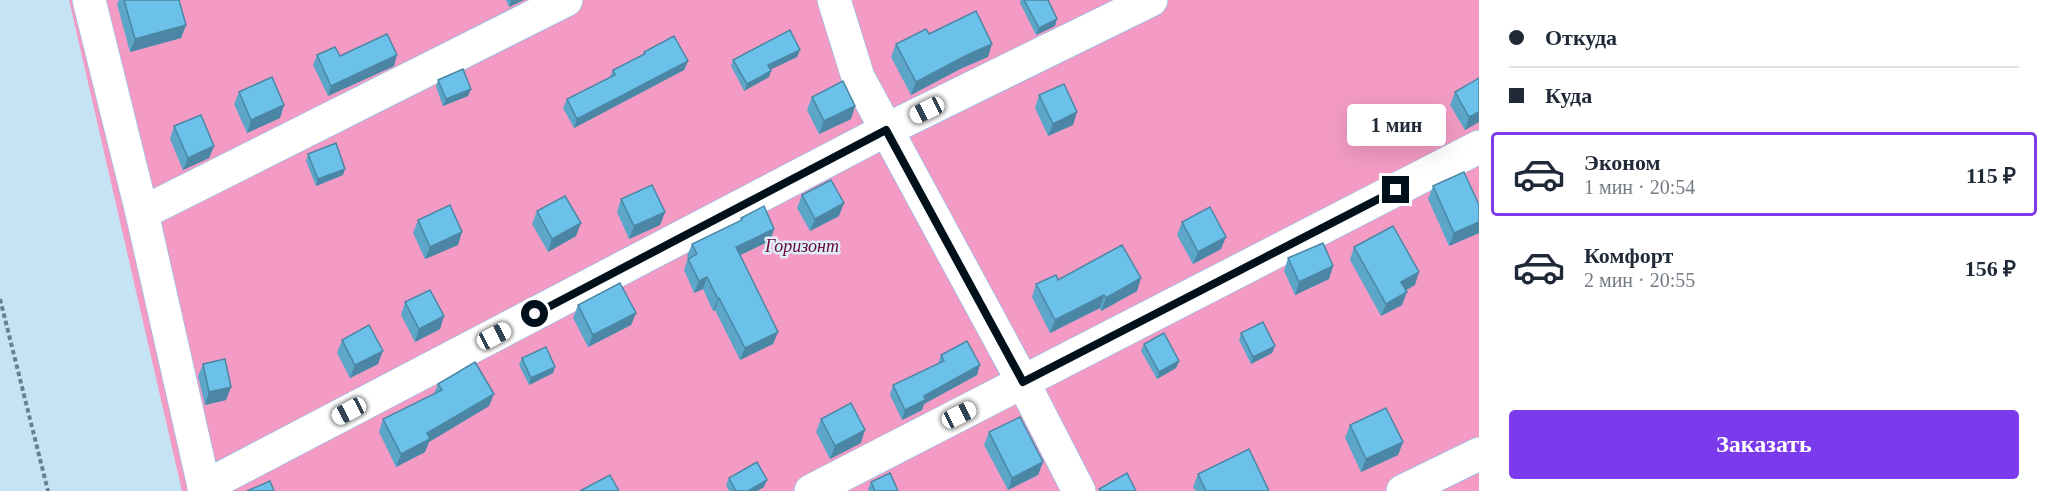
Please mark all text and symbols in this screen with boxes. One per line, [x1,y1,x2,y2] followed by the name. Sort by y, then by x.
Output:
[1545,25,1617,50] text: Откуда
[1545,83,1592,108] text: Куда
[907,94,947,126] car
[1346,103,1446,145] callout: 1 мин
[1371,114,1422,136] text: 1 мин
[1512,147,1566,201] icon: car
[1584,150,1661,175] text: Эконом
[1966,163,2016,188] text: 115 ₽
[1382,176,1409,203] route end
[1584,176,1695,198] text: 1 мин · 20:54
[764,236,839,256] park label: Горизонт
[1512,240,1566,294] icon: car
[1584,243,1673,268] text: Комфорт
[1965,256,2016,281] text: 156 ₽
[1584,269,1695,291] text: 2 мин · 20:55
[521,300,548,327] route start
[474,320,514,352] car
[329,395,369,427] car
[939,399,979,431] car
[1509,410,2019,479] button: Заказать

